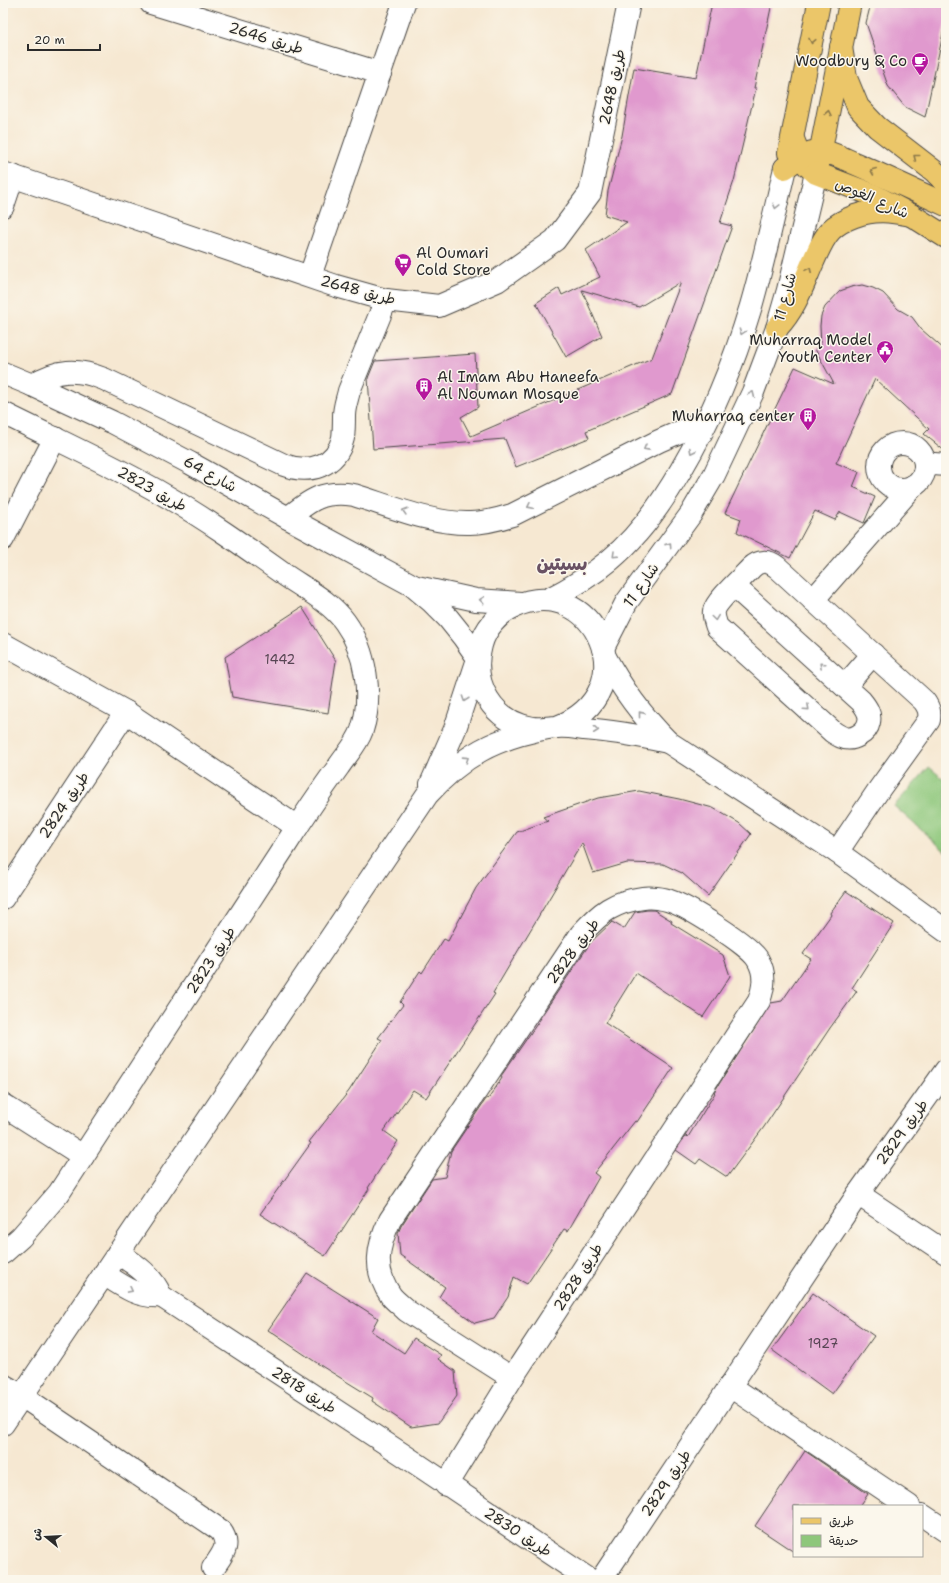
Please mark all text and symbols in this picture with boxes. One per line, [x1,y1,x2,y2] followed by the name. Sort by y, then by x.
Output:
[226,17,306,59] street label: طريق 2646
[28,26,100,52] scale bar
[34,32,65,48] text: 20 m
[808,38,816,44] one-way arrow
[594,47,630,127] street label: طريق 2648
[795,51,907,71] place label: Woodbury & Co
[910,51,930,76] cafe icon: Woodbury & Co
[824,110,832,116] one-way arrow
[914,155,921,162] one-way arrow
[869,168,877,176] one-way arrow
[832,173,912,223] street label: شارع الغوص
[772,202,781,209] one-way arrow
[416,243,491,280] place label: Al Oumari Cold Store
[393,252,413,277] supermarket icon: Al Oumari Cold Store
[805,267,813,274] one-way arrow
[318,270,398,310] street label: طريق 2648
[769,270,801,324] street label: شارع 11
[739,328,747,335] one-way arrow
[749,330,872,367] place label: Muharraq Model Youth Center
[875,339,895,364] public building icon: Muharraq Model Youth Center
[437,367,600,404] place label: Al Imam Abu Haneefa Al Nouman Mosque
[414,376,434,401] building icon: Al Imam Abu Haneefa Al Nouman Mosque
[747,391,755,398] one-way arrow
[672,406,795,426] place label: Muharraq center
[798,406,818,431] building icon: Muharraq center
[643,443,650,450] one-way arrow
[689,447,697,454] one-way arrow
[180,451,240,497] street label: شارع 64
[114,462,190,516] street label: طريق 2823
[527,501,534,509] one-way arrow
[401,507,408,516] one-way arrow
[664,542,671,549] one-way arrow
[612,550,620,558] one-way arrow
[537,551,587,576] district label: بسيتين
[619,559,663,611] street label: شارع 11
[479,596,485,605] one-way arrow
[710,615,719,621] one-way arrow
[265,651,295,668] house number: 1442
[819,663,826,670] one-way arrow
[462,695,470,702] one-way arrow
[802,703,809,710] one-way arrow
[639,711,646,718] one-way arrow
[593,725,599,734] one-way arrow
[461,757,468,764] one-way arrow
[34,768,94,842] street label: طريق 2824
[542,914,604,988] street label: طريق 2828
[182,922,240,998] street label: طريق 2823
[871,1095,933,1169] street label: طريق 2829
[549,1239,607,1315] street label: طريق 2828
[126,1286,134,1293] one-way arrow
[808,1335,838,1352] house number: 1927
[268,1362,340,1418] street label: طريق 2818
[636,1446,696,1520] street label: طريق 2829
[480,1503,556,1561] street label: طريق 2830
[793,1505,923,1557] legend
[829,1513,854,1529] text: طريق
[26,1517,66,1557] north arrow
[28,1526,46,1542] text: ش
[829,1533,858,1549] text: حديقة

